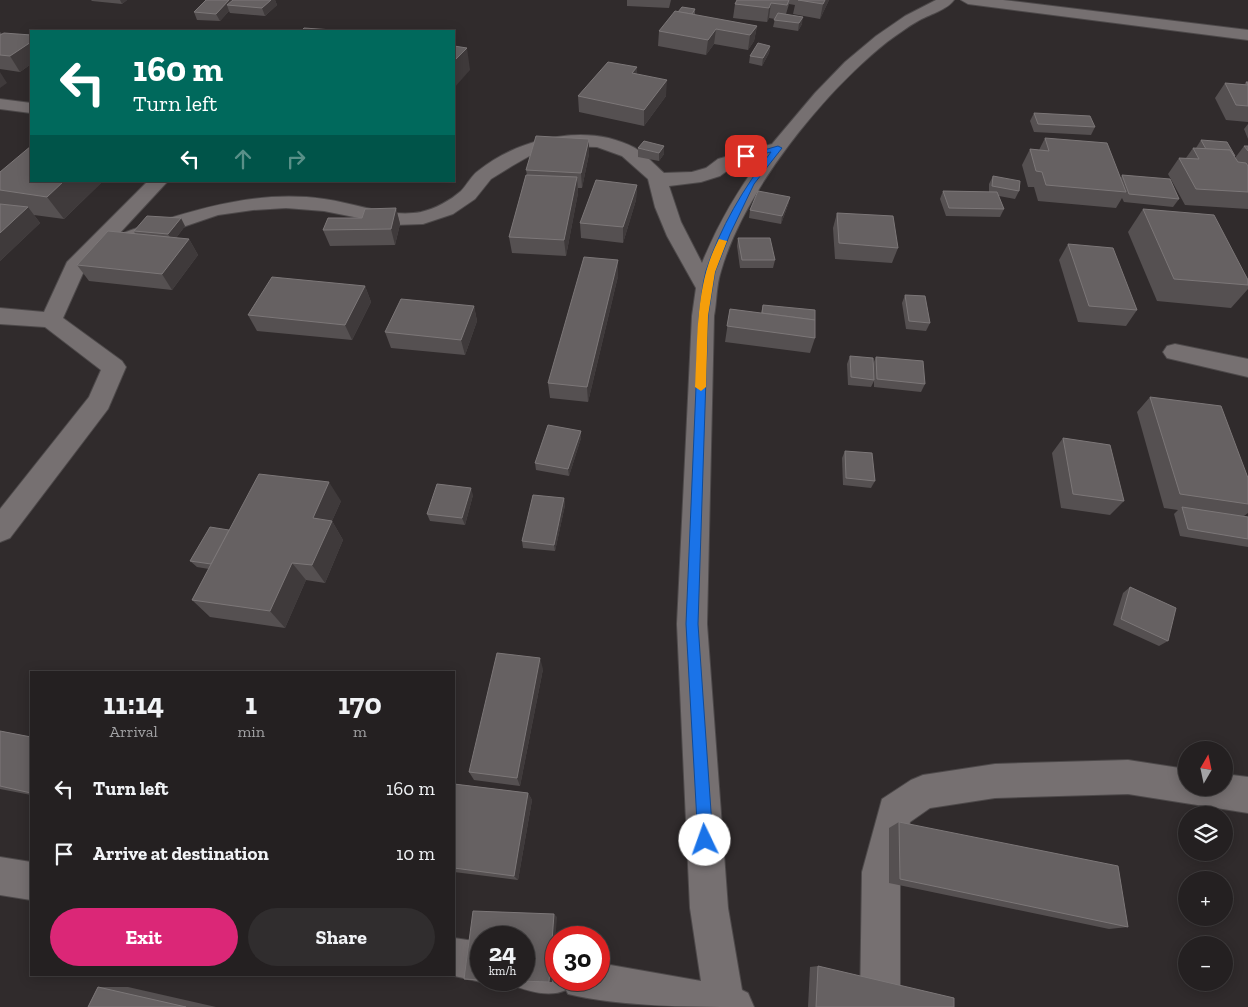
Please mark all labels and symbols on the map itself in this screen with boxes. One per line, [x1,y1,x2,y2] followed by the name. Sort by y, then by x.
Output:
[725,135,767,177] pin
[1178,741,1232,796] north arrow
[678,813,730,865] position arrow
[545,926,610,991] speed limit sign: 30

